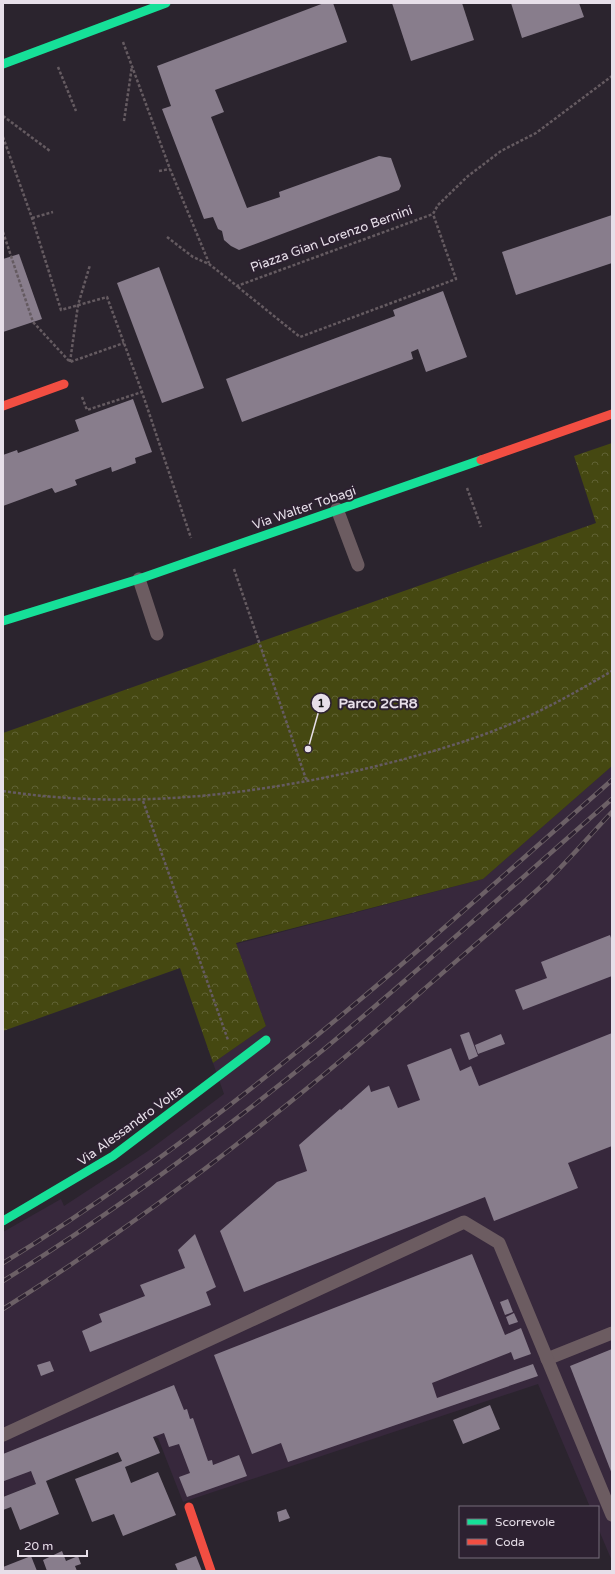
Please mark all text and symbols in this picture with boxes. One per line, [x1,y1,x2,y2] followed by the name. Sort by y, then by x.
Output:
[248,202,415,276] street label: Piazza Gian Lorenzo Bernini
[250,483,358,533] street label: Via Walter Tobagi
[311,690,426,716] callout: Parco 2CR8
[339,695,418,712] text: Parco 2CR8
[317,696,325,710] text: 1
[75,1082,187,1170] street label: Via Alessandro Volta
[459,1506,599,1558] legend
[495,1515,555,1529] text: Scorrevole
[18,1532,87,1558] scale bar
[495,1535,525,1549] text: Coda
[24,1539,53,1553] text: 20 m

